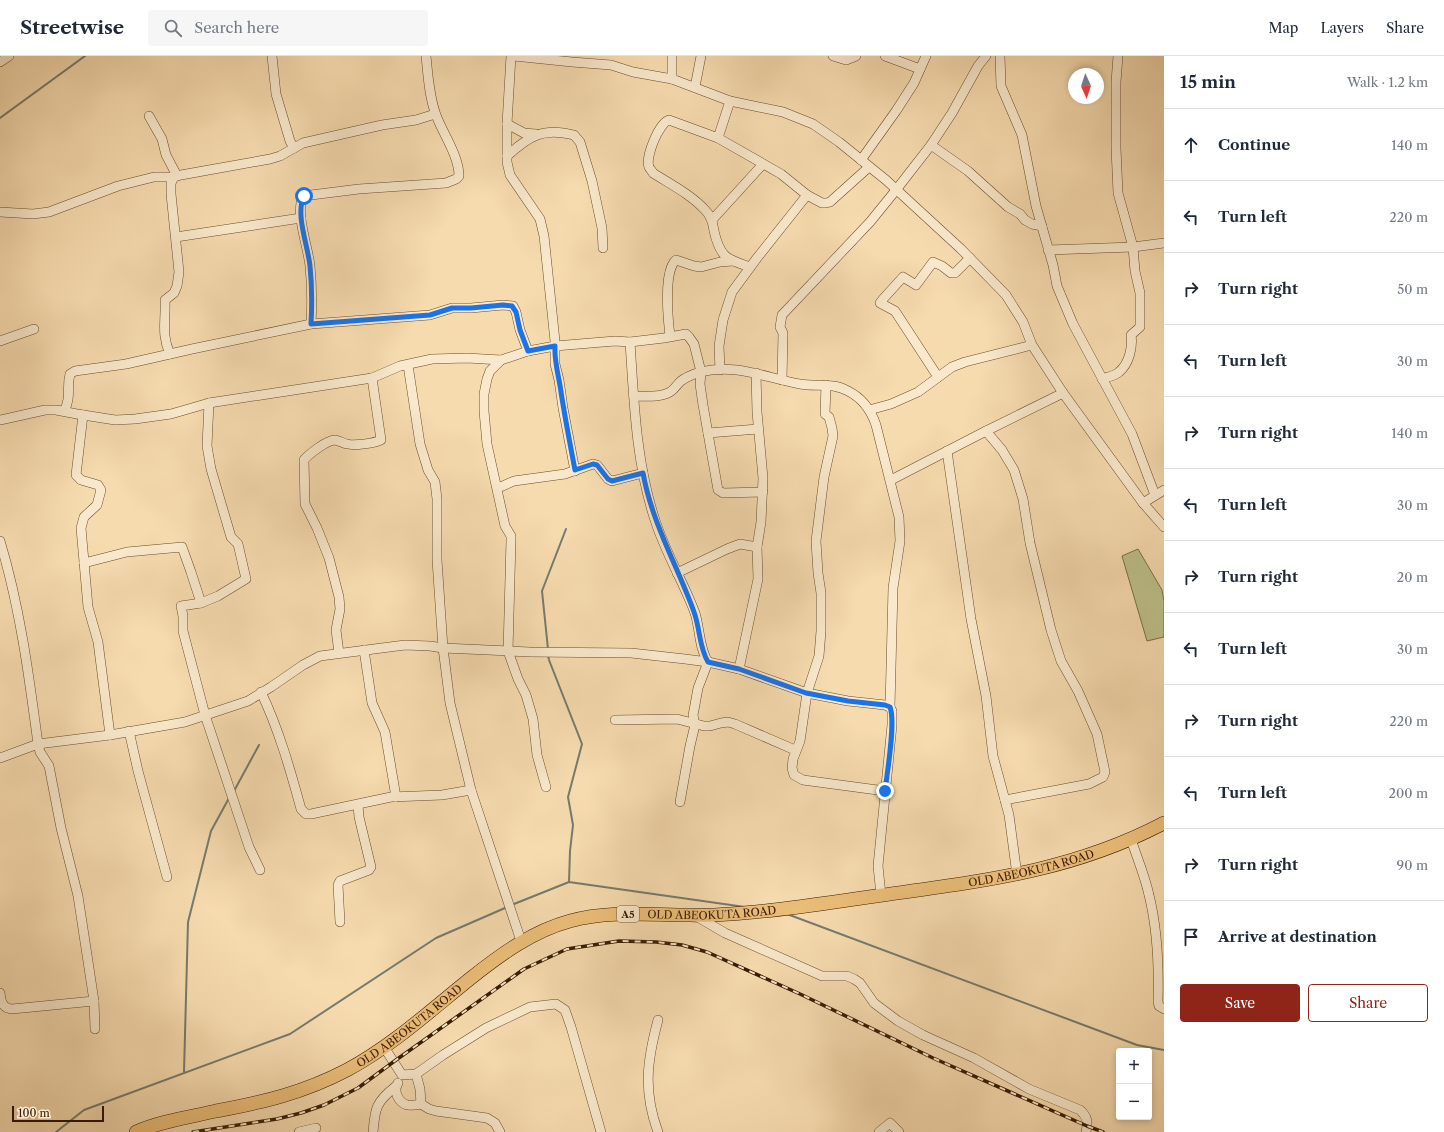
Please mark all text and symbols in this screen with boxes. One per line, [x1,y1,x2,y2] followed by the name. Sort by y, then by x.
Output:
[148,10,428,46] search box
[20,16,124,39] text: Streetwise
[162,17,184,39] icon: search
[194,18,279,37] text: Search here
[1268,19,1298,37] text: Map
[1320,19,1364,37] text: Layers
[1386,19,1424,37] text: Share
[1068,68,1104,104] north arrow
[1180,72,1236,92] text: 15 min
[1347,74,1428,90] text: Walk · 1.2 km
[1180,134,1202,156] icon: ahead
[1218,135,1290,154] text: Continue
[1391,137,1428,153] text: 140 m
[295,187,313,205] route start
[1180,206,1202,228] icon: left
[1218,207,1287,226] text: Turn left
[1389,209,1428,225] text: 220 m
[1180,278,1202,300] icon: right
[1218,279,1298,298] text: Turn right
[1397,281,1428,297] text: 50 m
[1180,350,1202,372] icon: left
[1218,351,1287,370] text: Turn left
[1397,353,1428,369] text: 30 m
[1180,422,1202,444] icon: right
[1218,423,1298,442] text: Turn right
[1391,425,1428,441] text: 140 m
[1180,494,1202,516] icon: left
[1218,495,1287,514] text: Turn left
[1397,497,1428,513] text: 30 m
[1180,566,1202,588] icon: right
[1218,567,1298,586] text: Turn right
[1397,569,1428,585] text: 20 m
[1180,638,1202,660] icon: left
[1218,639,1287,658] text: Turn left
[1397,641,1428,657] text: 30 m
[1180,710,1202,732] icon: right
[1218,711,1298,730] text: Turn right
[1389,713,1428,729] text: 220 m
[876,782,894,800] route end
[1180,782,1202,804] icon: left
[1218,783,1287,802] text: Turn left
[1388,785,1428,801] text: 200 m
[967,847,1096,890] street label: OLD ABEOKUTA ROAD
[1180,854,1202,876] icon: right
[1218,855,1298,874] text: Turn right
[1397,857,1428,873] text: 90 m
[647,903,777,922] street label: OLD ABEOKUTA ROAD
[617,906,639,922] road number: A5
[1180,926,1202,948] icon: arrive
[1218,927,1377,946] text: Arrive at destination
[354,981,465,1070] street label: OLD ABEOKUTA ROAD
[1180,984,1300,1022] button: Save
[1308,984,1428,1022] button: Share
[1116,1048,1152,1120] map controls
[1116,1048,1152,1084] button: +
[1116,1084,1152,1120] button: −
[12,1104,104,1123] scale bar
[18,1106,50,1120] text: 100 m

